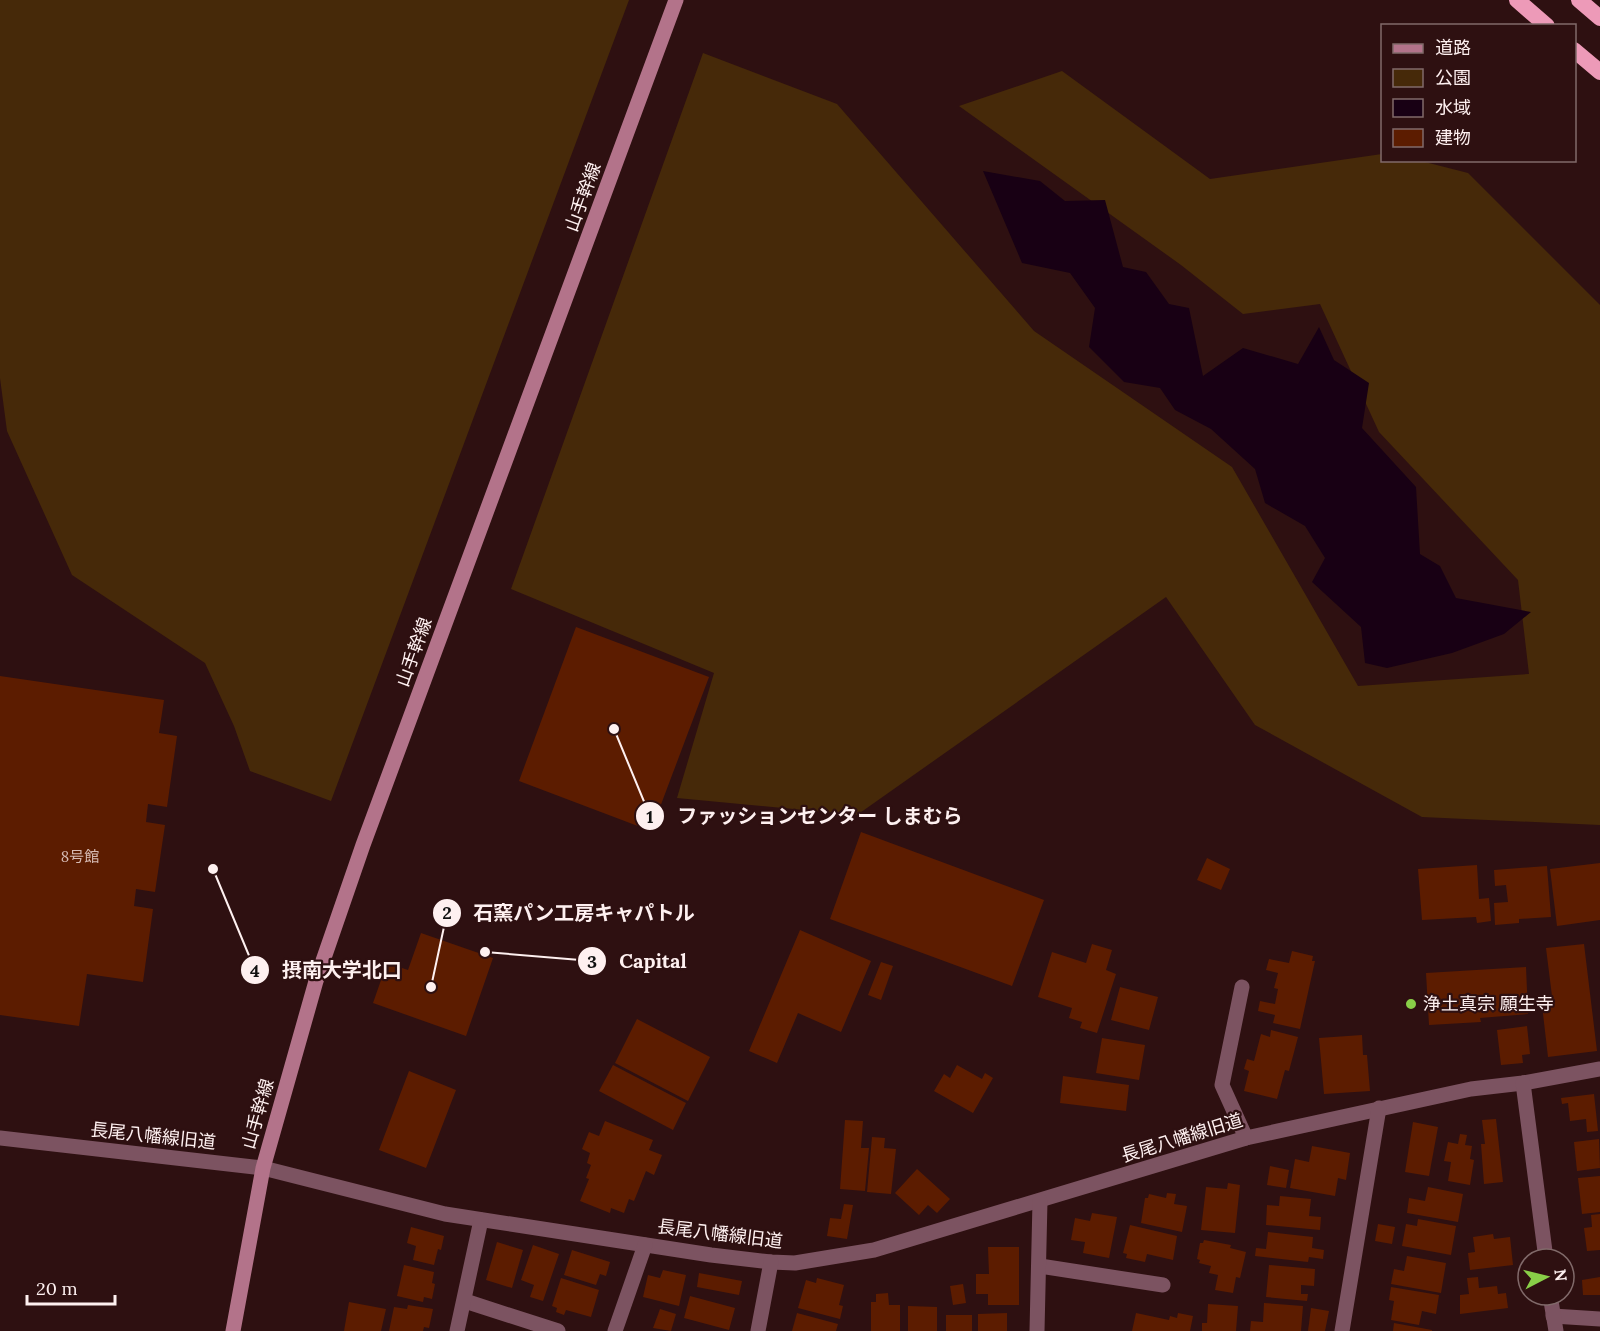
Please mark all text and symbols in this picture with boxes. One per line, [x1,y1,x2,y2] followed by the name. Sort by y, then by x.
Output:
[1381,24,1576,162] legend
[1435,36,1471,59] text: 道路
[1435,66,1471,89] text: 公園
[1435,96,1471,119] text: 水域
[1435,126,1471,149] text: 建物
[559,159,606,235] street label: 山手幹線
[390,614,437,690] street label: 山手幹線
[635,797,975,835] callout: ファッションセンター しまむら
[677,803,963,828] text: ファッションセンター しまむら
[646,805,654,828] text: 1
[61,847,99,866] house number: 8号館
[432,894,706,932] callout: 石窯パン工房キャパトル
[473,900,695,925] text: 石窯パン工房キャパトル
[442,901,452,924] text: 2
[577,942,698,980] callout: Capital
[619,948,687,973] text: Capital
[587,950,597,973] text: 3
[240,951,414,989] callout: 摂南大学北口
[282,957,402,982] text: 摂南大学北口
[250,959,260,982] text: 4
[1423,992,1554,1015] place label: 浄土真宗 願生寺
[1404,997,1418,1011] marker: 浄土真宗 願生寺
[237,1076,278,1152] street label: 山手幹線
[1118,1108,1245,1167] street label: 長尾八幡線旧道
[89,1117,217,1154] street label: 長尾八幡線旧道
[656,1214,784,1253] street label: 長尾八幡線旧道
[1516,1247,1576,1307] north arrow
[27,1268,116,1306] scale bar
[1550,1268,1572,1283] text: N
[36,1277,78,1300] text: 20 m

